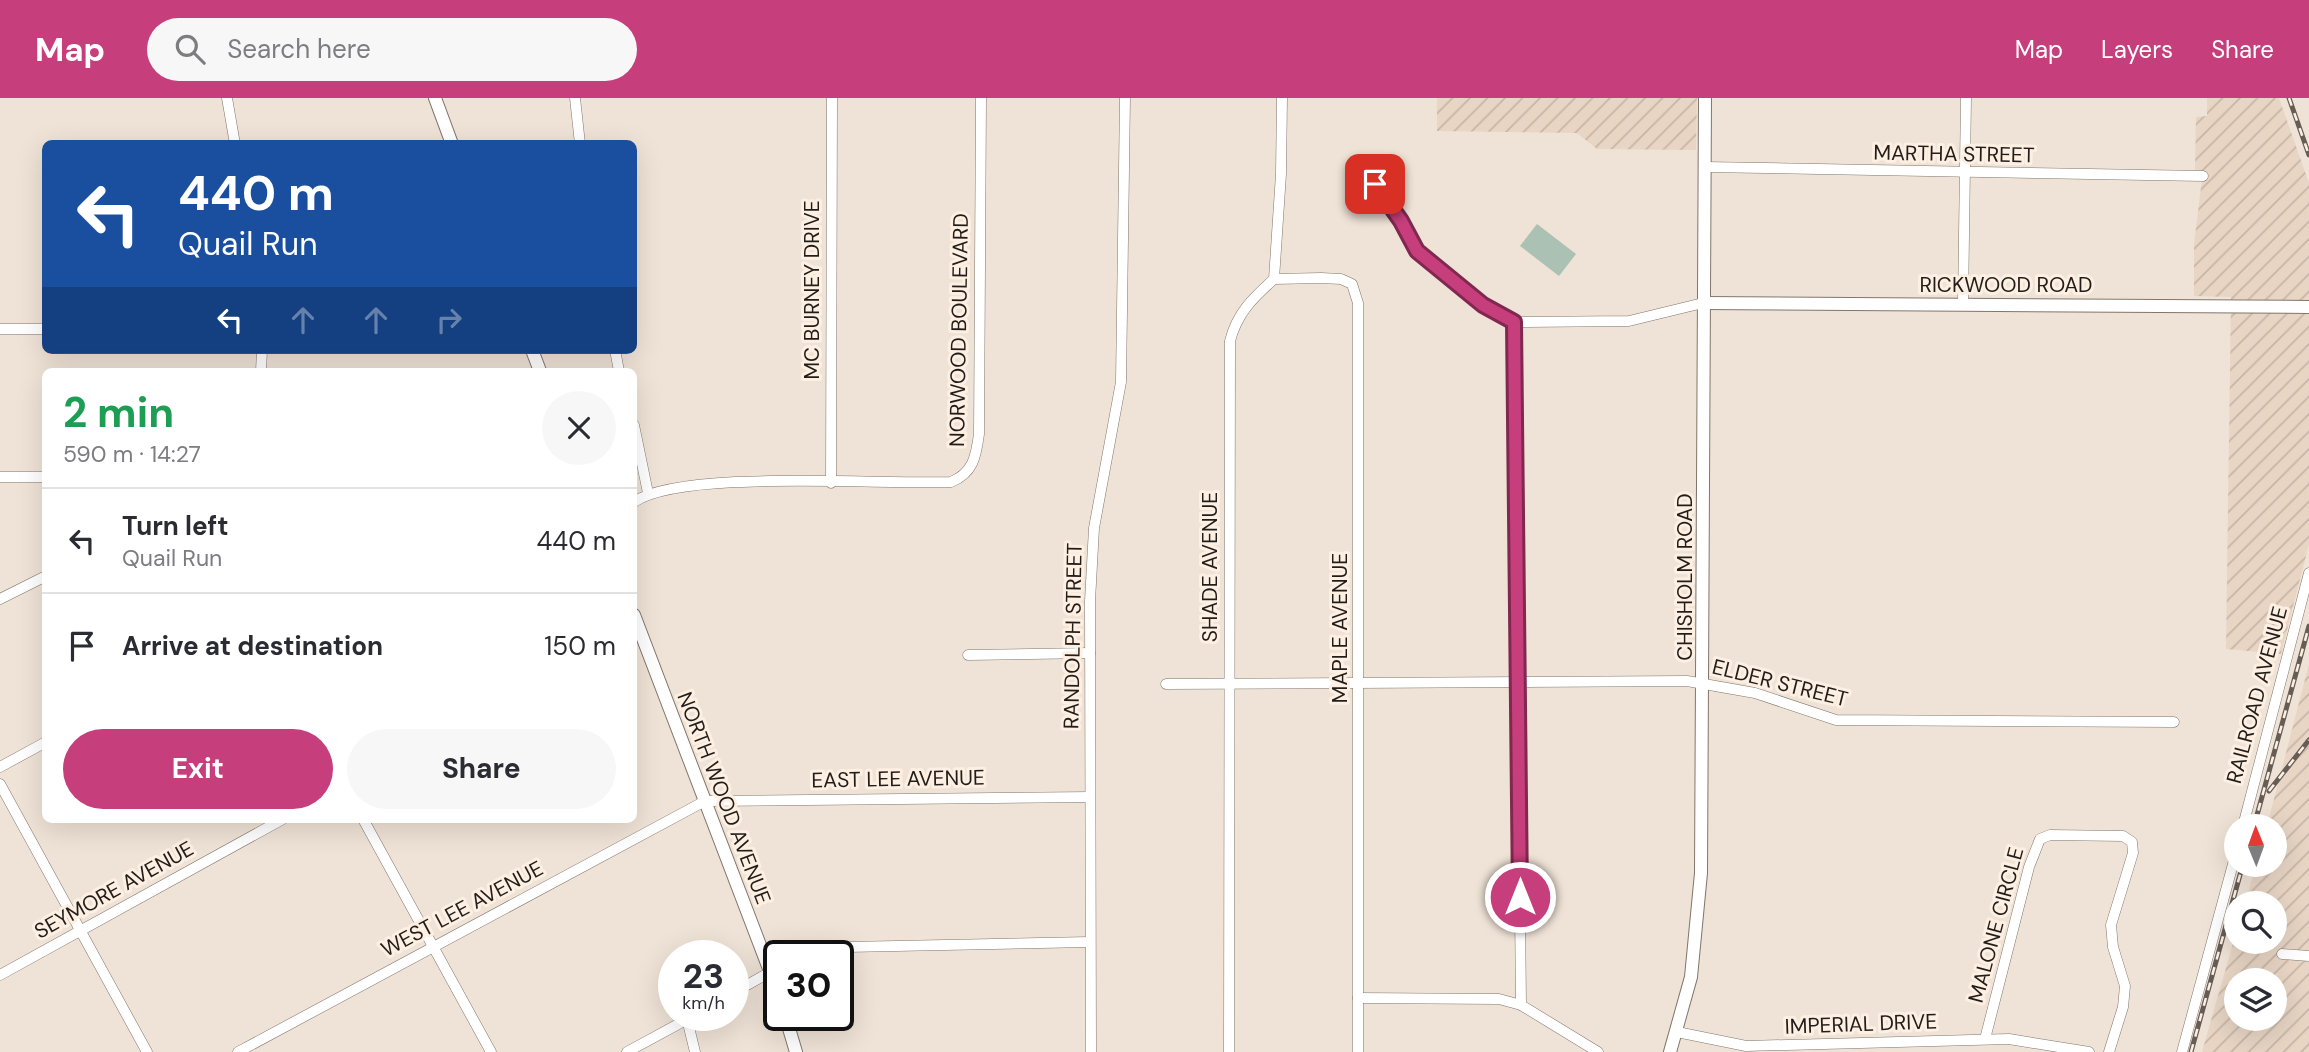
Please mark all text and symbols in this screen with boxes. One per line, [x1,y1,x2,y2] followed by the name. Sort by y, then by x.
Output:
[147,18,637,81] search box
[35,28,105,71] text: Map
[171,30,209,68] icon: search
[227,32,371,66] text: Search here
[2015,34,2063,65] text: Map
[2101,34,2173,65] text: Layers
[2211,34,2274,65] text: Share
[1873,139,2035,169] street label: MARTHA STREET
[1345,154,1405,214] pin
[178,161,334,225] text: 440 m
[1356,165,1394,203] icon: arrive
[63,168,154,259] icon: left
[798,200,826,380] street label: MC BURNEY DRIVE
[943,213,975,447] street label: NORWOOD BOULEVARD
[178,223,318,265] text: Quail Run
[1919,271,2093,299] street label: RICKWOOD ROAD
[211,301,249,339] icon: left
[284,301,322,339] icon: ahead
[357,301,395,339] icon: ahead
[430,301,468,339] icon: right
[63,385,174,440] text: 2 min
[542,391,616,465] button: close
[63,439,201,469] text: 590 m · 14:27
[1196,492,1224,642] street label: SHADE AVENUE
[1671,493,1699,661] street label: CHISHOLM ROAD
[122,509,229,543] text: Turn left
[63,522,101,560] icon: left
[537,524,616,558] text: 440 m
[1057,542,1089,729] street label: RANDOLPH STREET
[122,543,222,573] text: Quail Run
[1326,553,1354,703] street label: MAPLE AVENUE
[2220,603,2294,787] street label: RAILROAD AVENUE
[63,627,101,665] icon: arrive
[122,629,383,663] text: Arrive at destination
[544,629,616,663] text: 150 m
[1709,653,1851,713] street label: ELDER STREET
[671,688,777,908] street label: NORTH WOOD AVENUE
[63,729,333,809] button: Exit
[347,729,616,809] button: Share
[811,763,985,795] street label: EAST LEE AVENUE
[2224,814,2287,877] north arrow
[2224,814,2287,1031] map controls
[29,835,199,945] street label: SEYMORE AVENUE
[1962,844,2030,1006] street label: MALONE CIRCLE
[376,854,548,964] street label: WEST LEE AVENUE
[1483,860,1557,934] position arrow
[2224,891,2287,954] button: search
[763,940,854,1031] speed limit sign: 30
[683,953,724,999] text: 23
[2224,968,2287,1031] button: layers
[682,991,725,1015] text: km/h
[1784,1007,1938,1041] street label: IMPERIAL DRIVE

